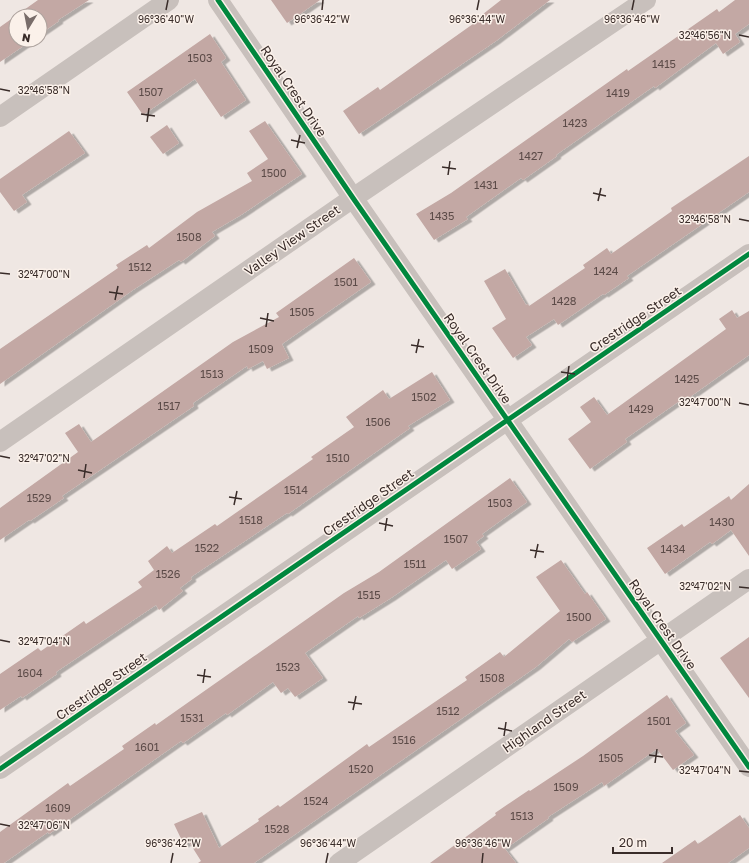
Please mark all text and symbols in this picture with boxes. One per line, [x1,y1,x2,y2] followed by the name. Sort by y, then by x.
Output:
[8,8,48,48] north arrow
[138,13,194,25] text: 96°36'40"W
[294,13,350,25] text: 96°36'42"W
[449,13,505,25] text: 96°36'44"W
[604,13,660,25] text: 96°36'46"W
[679,29,731,41] text: 32°46'56"N
[21,31,31,45] text: N
[258,42,330,140] street label: Royal Crest Drive
[188,51,212,64] house number: 1503
[652,57,676,70] house number: 1415
[18,84,70,96] text: 32°46'58"N
[139,85,163,98] house number: 1507
[606,86,630,99] house number: 1419
[563,116,587,129] house number: 1423
[519,149,543,162] house number: 1427
[261,166,287,179] house number: 1500
[474,178,498,191] house number: 1431
[241,201,343,279] street label: Valley View Street
[430,209,454,222] house number: 1435
[679,213,731,225] text: 32°46'58"N
[176,230,202,243] house number: 1508
[128,260,152,273] house number: 1512
[593,264,619,277] house number: 1424
[18,268,70,280] text: 32°47'00"N
[334,275,358,288] house number: 1501
[586,282,684,356] street label: Crestridge Street
[551,294,577,307] house number: 1428
[290,305,314,318] house number: 1505
[441,310,515,406] street label: Royal Crest Drive
[248,342,274,355] house number: 1509
[200,367,224,380] house number: 1513
[675,372,699,385] house number: 1425
[412,390,436,403] house number: 1502
[679,396,731,408] text: 32°47'00"N
[158,399,181,412] house number: 1517
[628,402,654,415] house number: 1429
[365,415,391,428] house number: 1506
[326,451,350,464] house number: 1510
[18,452,70,464] text: 32°47'02"N
[319,465,417,539] street label: Crestridge Street
[284,483,308,496] house number: 1514
[27,491,51,504] house number: 1529
[488,496,512,509] house number: 1503
[239,513,263,526] house number: 1518
[709,515,735,528] house number: 1430
[444,532,468,545] house number: 1507
[195,541,219,554] house number: 1522
[660,542,686,555] house number: 1434
[404,557,426,570] house number: 1511
[156,567,181,580] house number: 1526
[626,576,700,672] street label: Royal Crest Drive
[679,580,731,592] text: 32°47'02"N
[357,588,381,601] house number: 1515
[566,610,592,623] house number: 1500
[18,635,70,647] text: 32°47'04"N
[52,649,150,723] street label: Crestridge Street
[276,660,300,673] house number: 1523
[17,666,43,679] house number: 1604
[479,671,505,684] house number: 1508
[499,686,589,756] street label: Highland Street
[436,704,460,717] house number: 1512
[180,711,204,724] house number: 1531
[647,714,671,727] house number: 1501
[392,733,416,746] house number: 1516
[135,740,159,753] house number: 1601
[599,751,623,764] house number: 1505
[349,762,374,775] house number: 1520
[679,764,731,776] text: 32°47'04"N
[553,780,579,793] house number: 1509
[304,794,329,807] house number: 1524
[45,801,71,814] house number: 1609
[510,809,534,822] house number: 1513
[18,819,70,831] text: 32°47'06"N
[265,822,290,835] house number: 1528
[613,829,672,855] scale bar
[619,835,647,850] text: 20 m
[145,837,201,849] text: 96°36'42"W
[300,837,356,849] text: 96°36'44"W
[455,837,511,849] text: 96°36'46"W

